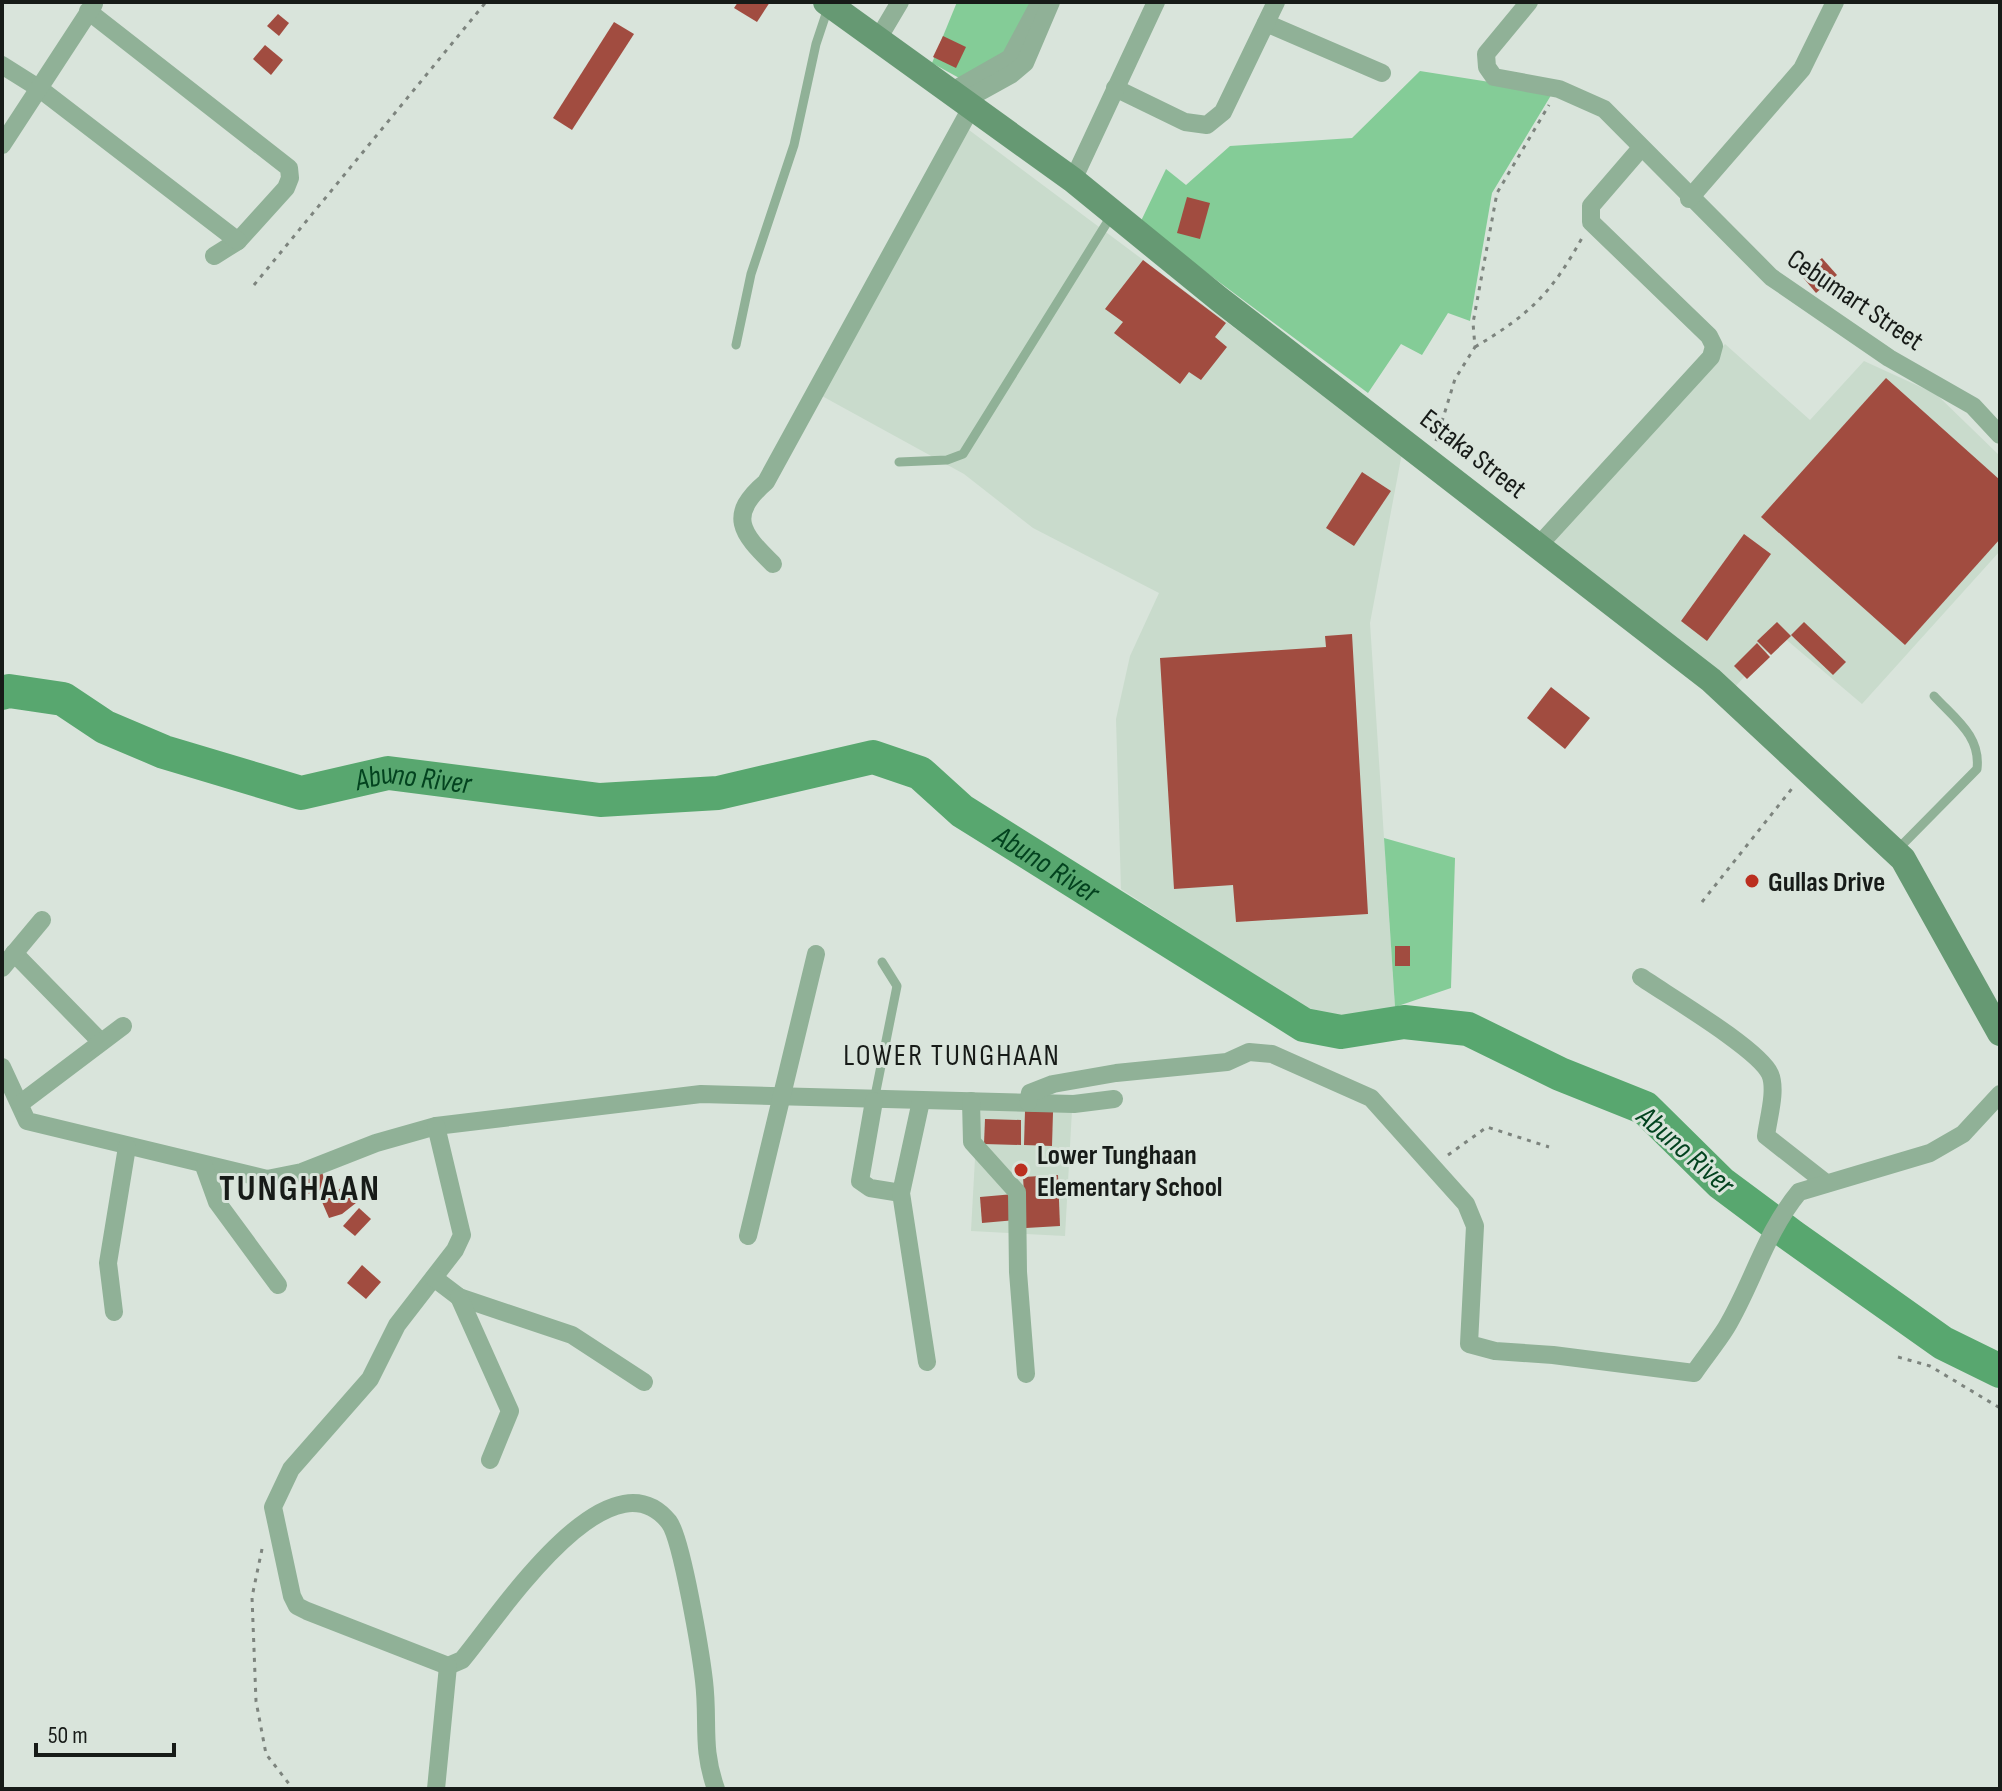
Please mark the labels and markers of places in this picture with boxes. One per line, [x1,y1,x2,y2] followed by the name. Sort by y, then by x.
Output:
[1768,866,1885,899] place label: Gullas Drive
[1743,872,1761,890] marker: Gullas Drive
[1037,1139,1223,1204] place label: Lower Tunghaan Elementary School
[1012,1161,1030,1179] marker: Lower Tunghaan Elementary School

